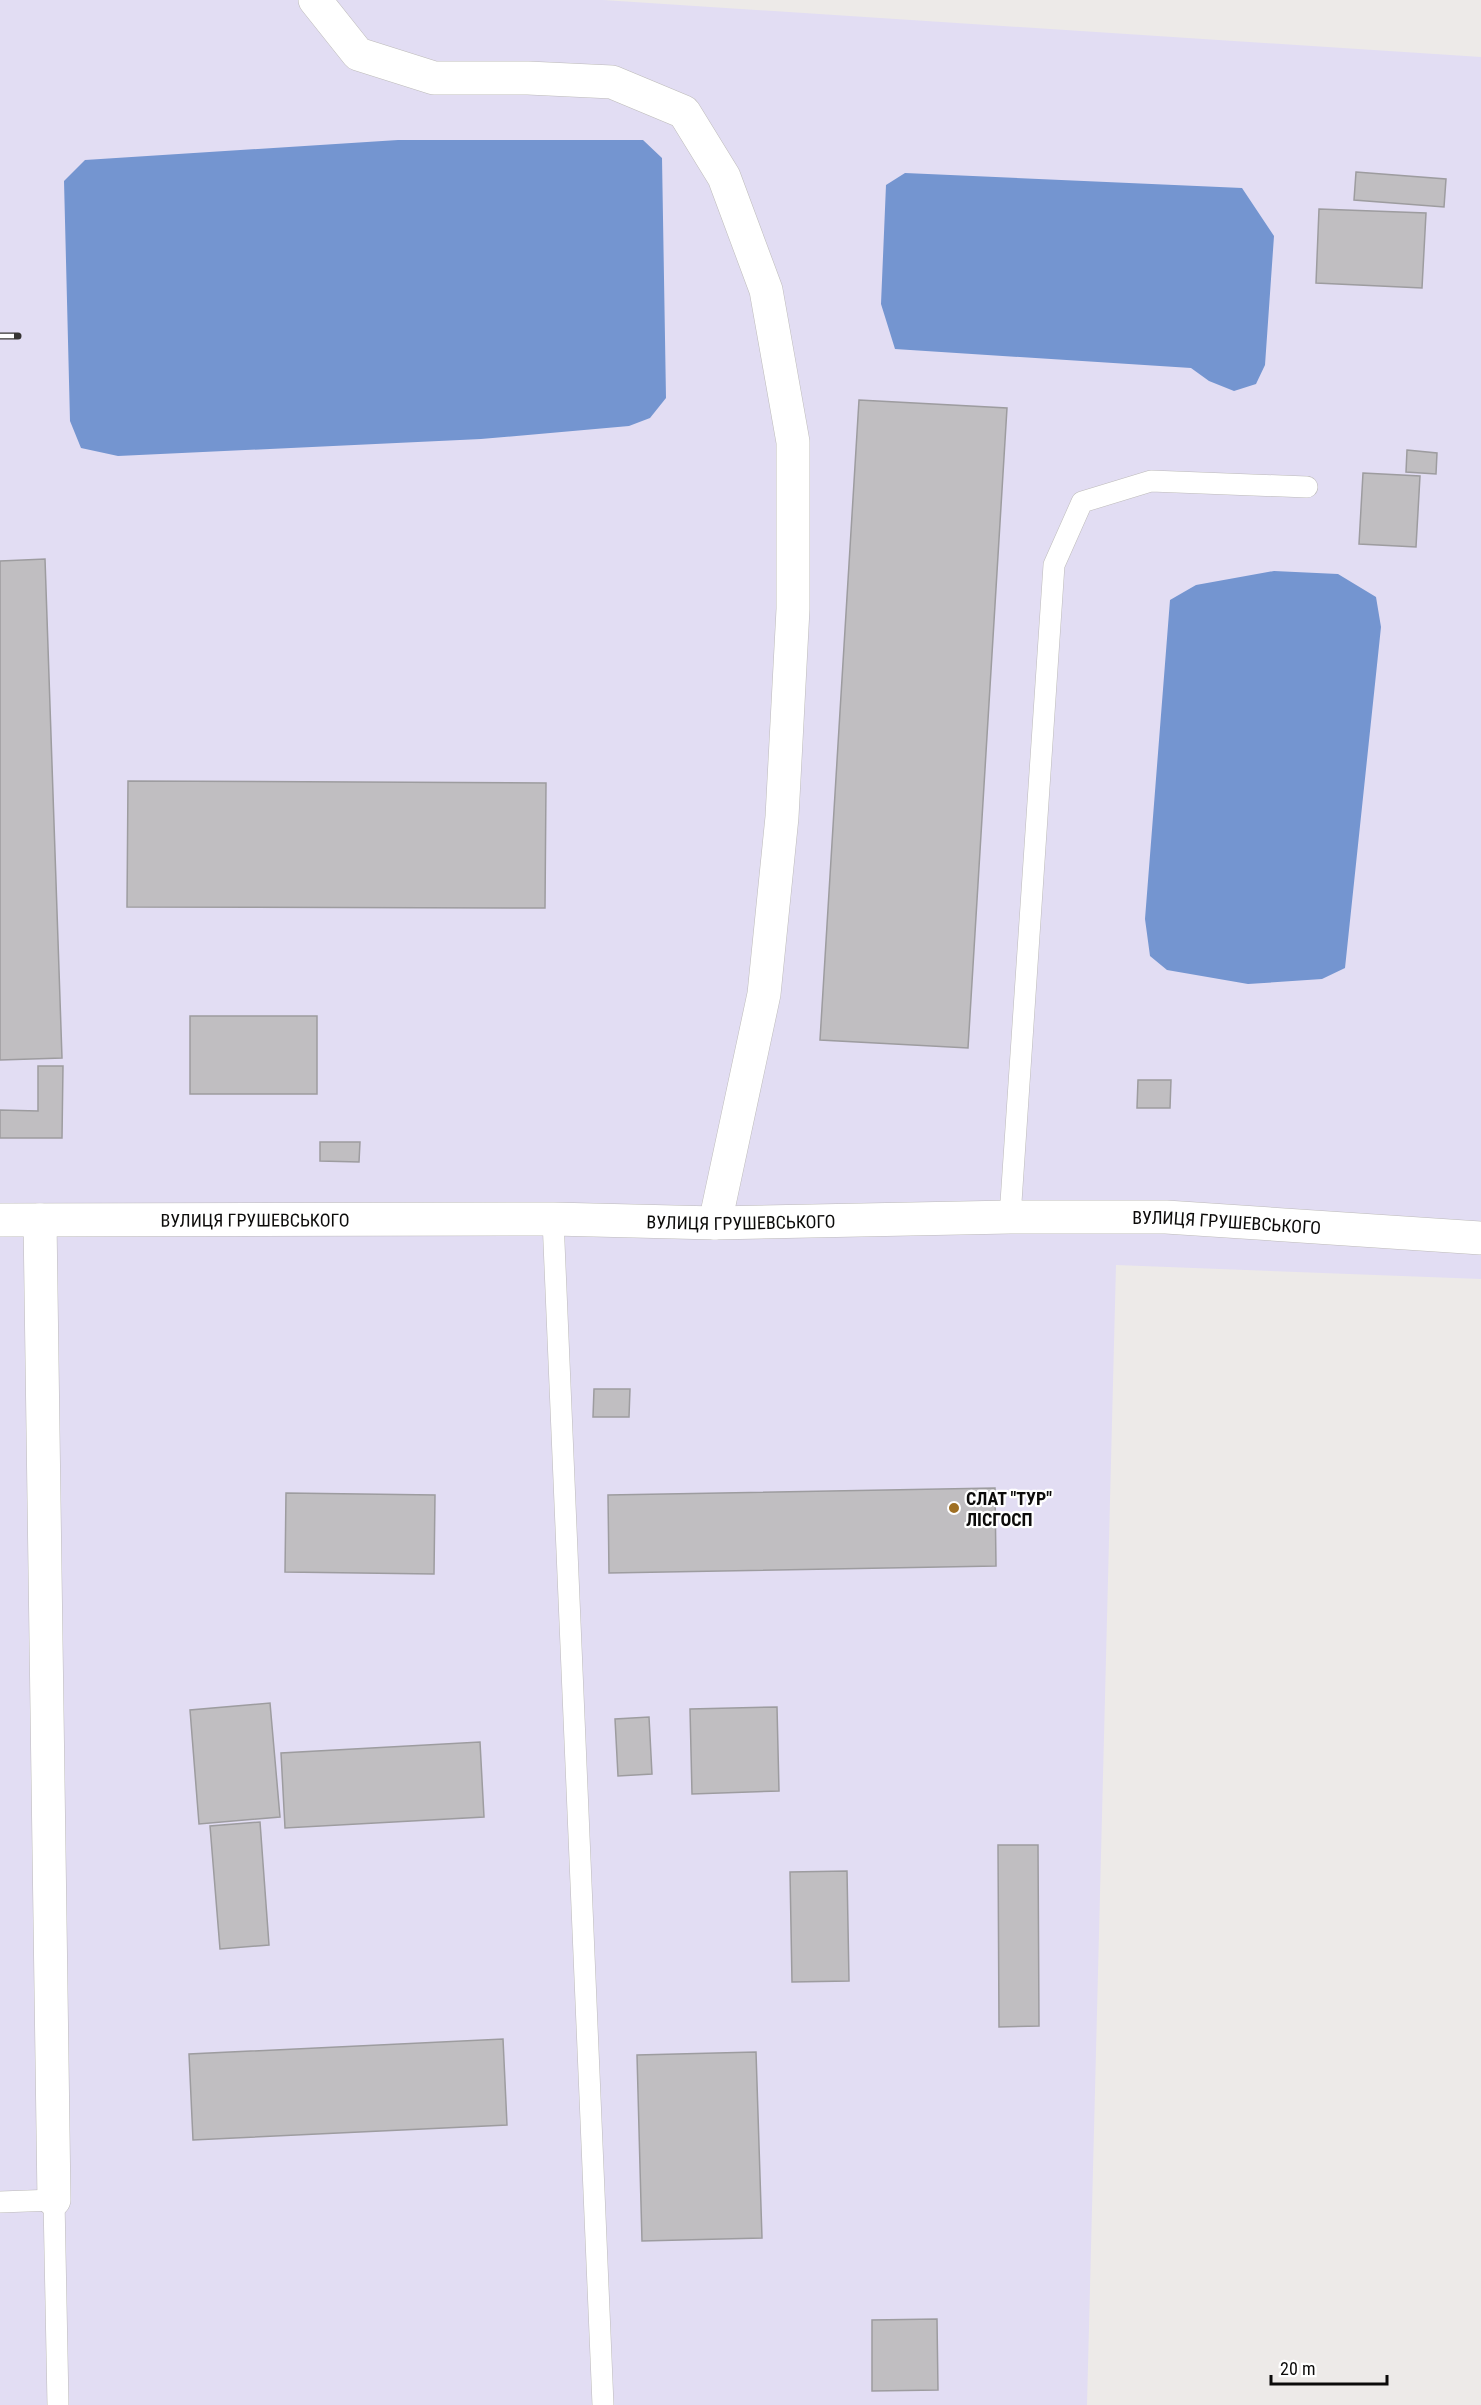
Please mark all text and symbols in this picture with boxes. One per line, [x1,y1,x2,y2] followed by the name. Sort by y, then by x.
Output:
[1132,1206,1322,1238] street label: ВУЛИЦЯ ГРУШЕВСЬКОГО
[160,1209,350,1230] street label: ВУЛИЦЯ ГРУШЕВСЬКОГО
[646,1210,836,1234] street label: ВУЛИЦЯ ГРУШЕВСЬКОГО
[966,1488,1052,1530] place label: СЛАТ "ТУР" ЛІСГОСП
[947,1501,961,1515] marker: СЛАТ "ТУР" ЛІСГОСП
[1271,2348,1386,2386] scale bar
[1280,2358,1315,2379] text: 20 m

